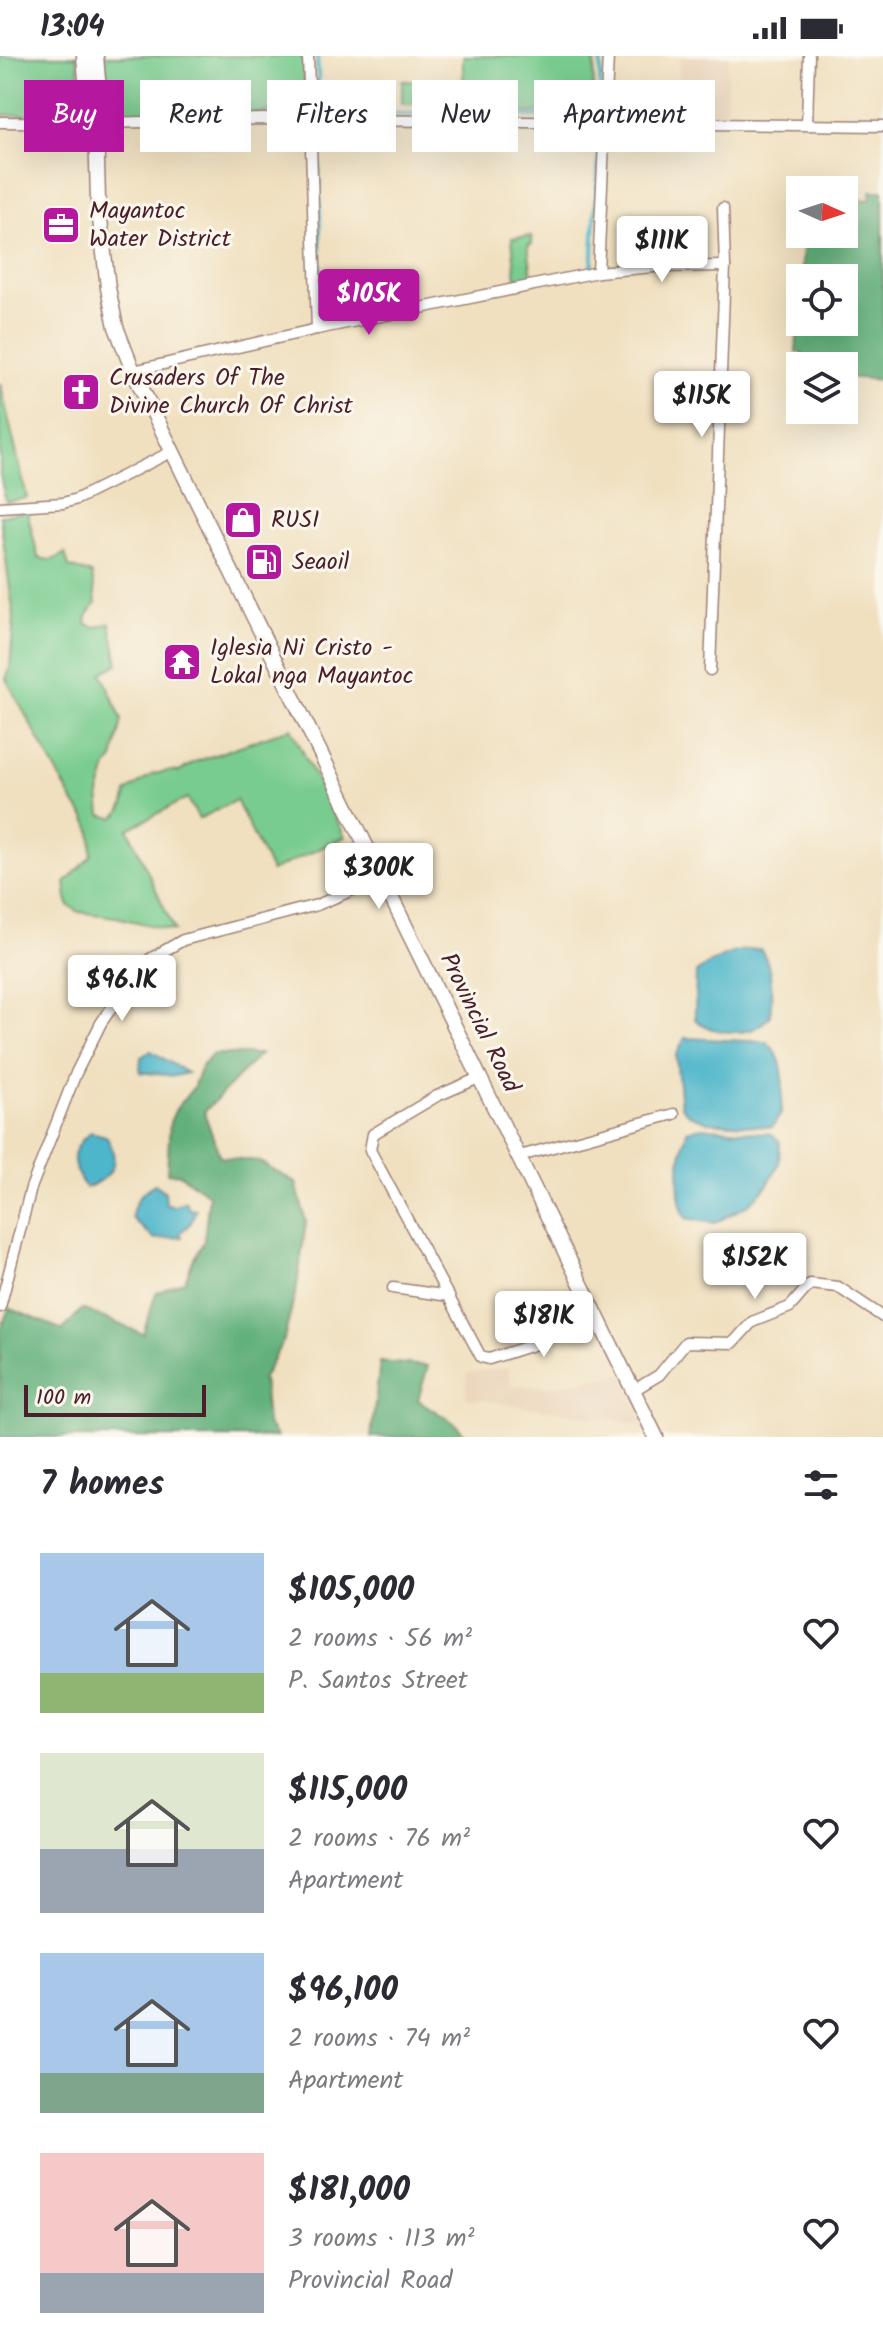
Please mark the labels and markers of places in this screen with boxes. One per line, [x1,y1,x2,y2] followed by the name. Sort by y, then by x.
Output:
[89,192,232,259] place label: Mayantoc Water District
[40,204,82,246] office icon: Mayantoc Water District
[606,216,718,284] pin: $111K
[313,269,425,337] pin: $105K
[109,359,354,426] place label: Crusaders Of The Divine Church Of Christ
[60,371,102,413] church icon: Crusaders Of The Divine Church Of Christ
[646,371,758,439] pin: $115K
[222,499,264,541] shop icon: RUSI
[271,501,320,540] place label: RUSI
[243,541,285,583] fuel station icon: Seaoil
[292,543,349,582] place label: Seaoil
[210,629,413,696] place label: Iglesia Ni Cristo - Lokal nga Mayantoc
[161,641,203,683] temple icon: Iglesia Ni Cristo - Lokal nga Mayantoc
[323,843,435,911] pin: $300K
[57,955,187,1023] pin: $96.1K
[699,1233,811,1301] pin: $152K
[488,1291,600,1359] pin: $181K

